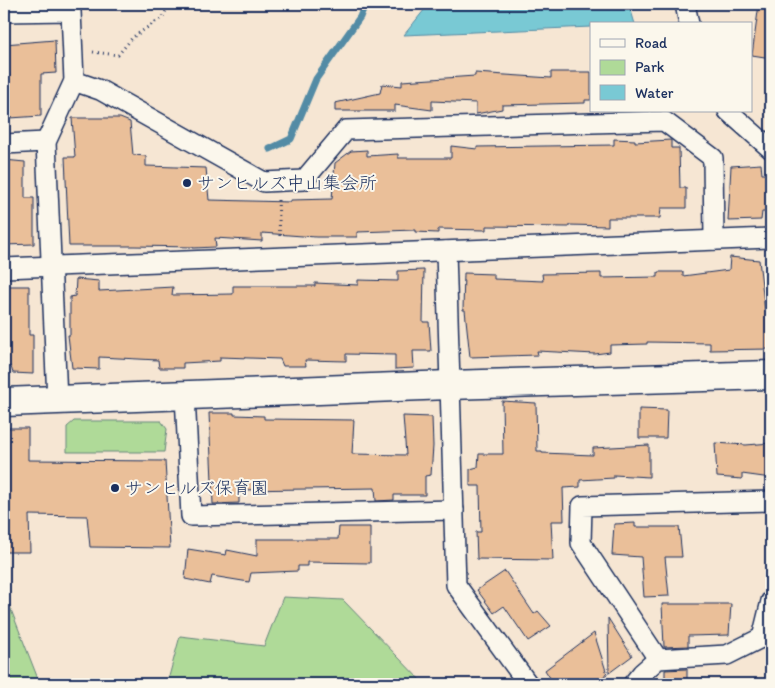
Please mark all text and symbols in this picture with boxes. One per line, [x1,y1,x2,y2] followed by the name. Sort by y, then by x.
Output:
[590,22,752,112] legend
[635,34,668,52] text: Road
[635,58,665,76] text: Park
[635,84,674,102] text: Water
[197,172,377,194] place label: サンヒルズ中山集会所
[181,177,193,189] marker: サンヒルズ中山集会所
[125,477,269,499] place label: サンヒルズ保育園
[109,482,121,494] marker: サンヒルズ保育園

